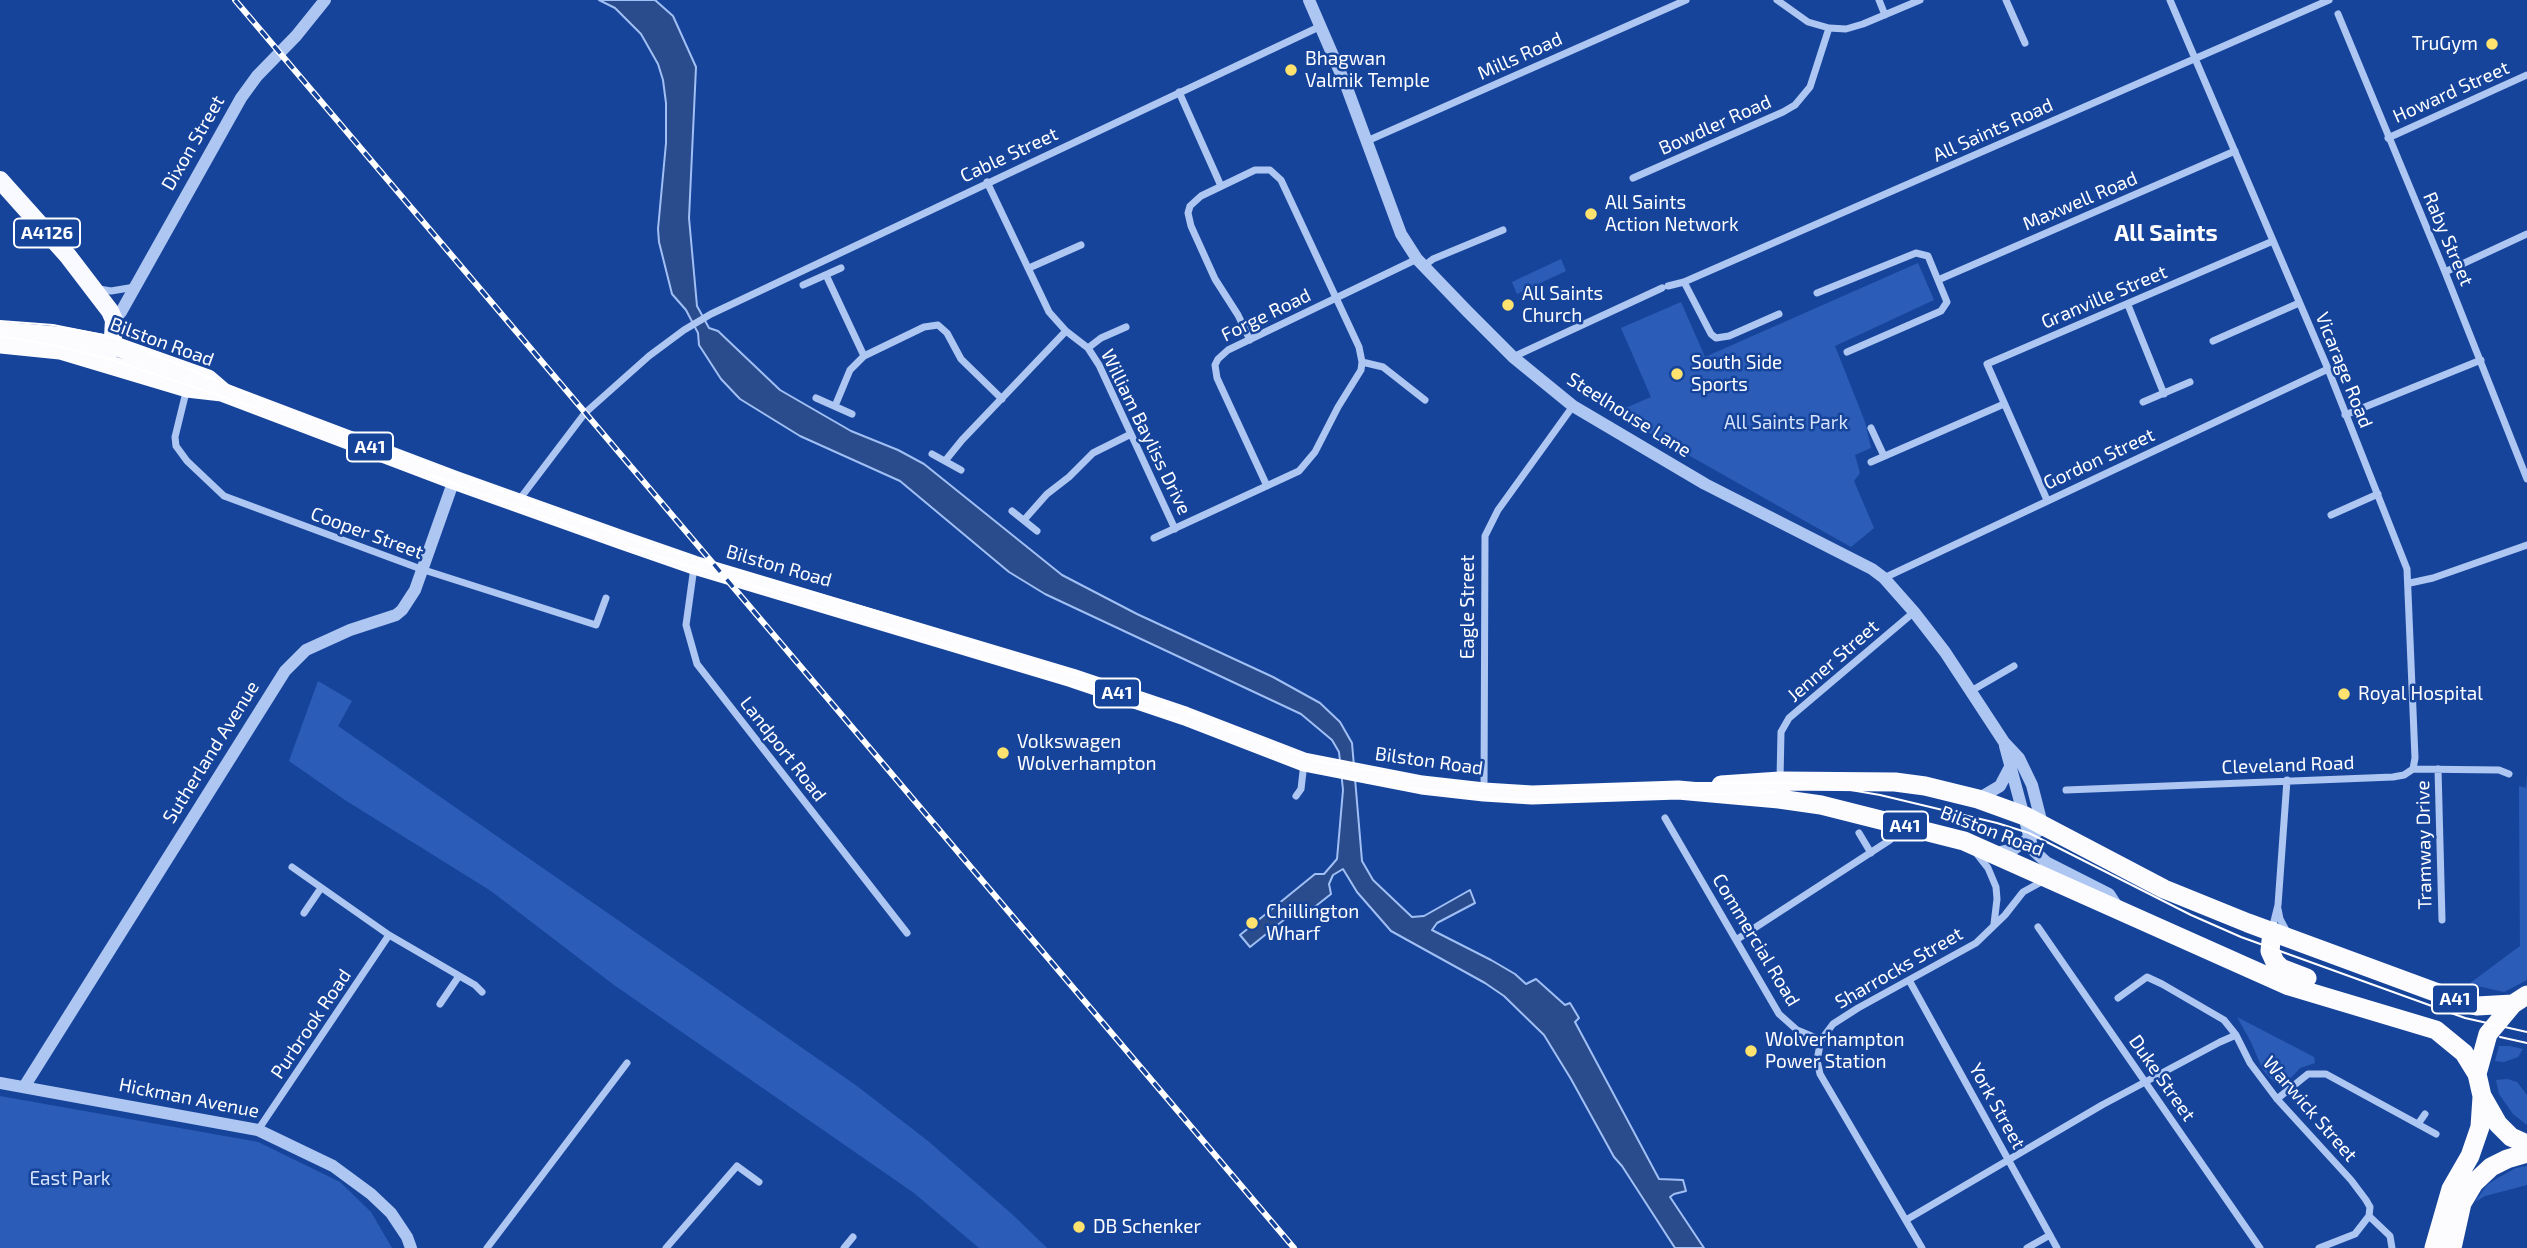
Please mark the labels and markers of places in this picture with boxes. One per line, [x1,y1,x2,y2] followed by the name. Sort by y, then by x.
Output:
[2412,33,2478,55] place label: TruGym
[2484,36,2500,52] marker: TruGym
[1305,48,1430,92] place label: Bhagwan Valmik Temple
[1283,62,1299,78] marker: Bhagwan Valmik Temple
[1605,192,1739,236] place label: All Saints Action Network
[1583,206,1599,222] marker: All Saints Action Network
[1522,283,1603,327] place label: All Saints Church
[1500,297,1516,313] marker: All Saints Church
[1691,352,1782,396] place label: South Side Sports
[1669,366,1685,382] marker: South Side Sports
[2358,683,2483,705] place label: Royal Hospital
[2336,686,2352,702] marker: Royal Hospital
[1017,731,1157,775] place label: Volkswagen Wolverhampton
[995,745,1011,761] marker: Volkswagen Wolverhampton
[1266,901,1359,945] place label: Chillington Wharf
[1244,915,1260,931] marker: Chillington Wharf
[1765,1029,1905,1073] place label: Wolverhampton Power Station
[1743,1043,1759,1059] marker: Wolverhampton Power Station
[1093,1216,1201,1238] place label: DB Schenker
[1071,1219,1087,1235] marker: DB Schenker

